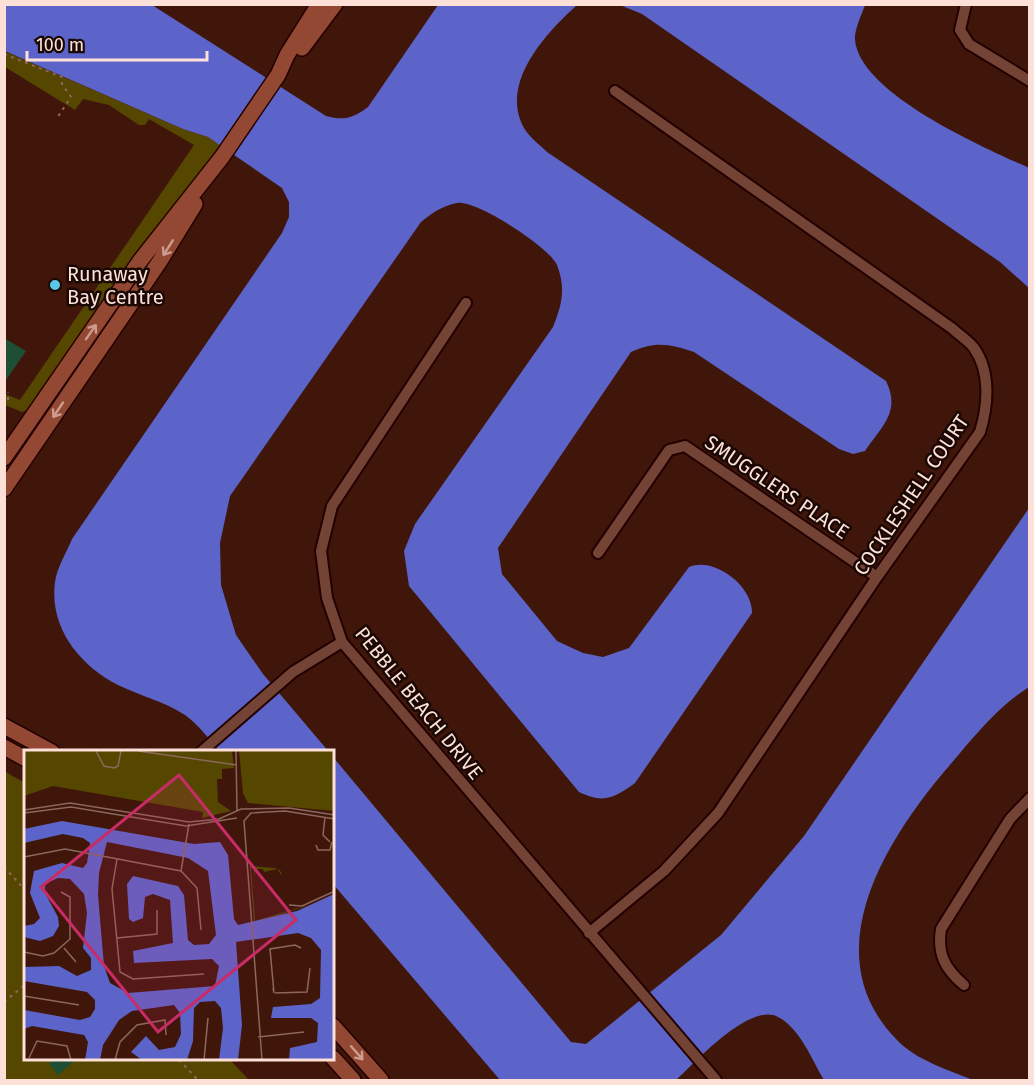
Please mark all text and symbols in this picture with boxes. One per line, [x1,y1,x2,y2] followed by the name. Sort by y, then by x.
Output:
[27,24,207,62] scale bar
[36,34,84,56] text: 100 m
[161,239,173,256] one-way arrow
[67,262,164,309] place label: Runaway Bay Centre
[48,278,62,292] marker: Runaway Bay Centre
[85,324,97,341] one-way arrow
[52,401,64,417] one-way arrow
[848,410,974,580] street label: COCKLESHELL COURT
[701,430,853,544] street label: SMUGGLERS PLACE
[350,622,488,784] street label: PEBBLE BEACH DRIVE
[24,750,334,1061] inset map
[350,1046,364,1061] one-way arrow

